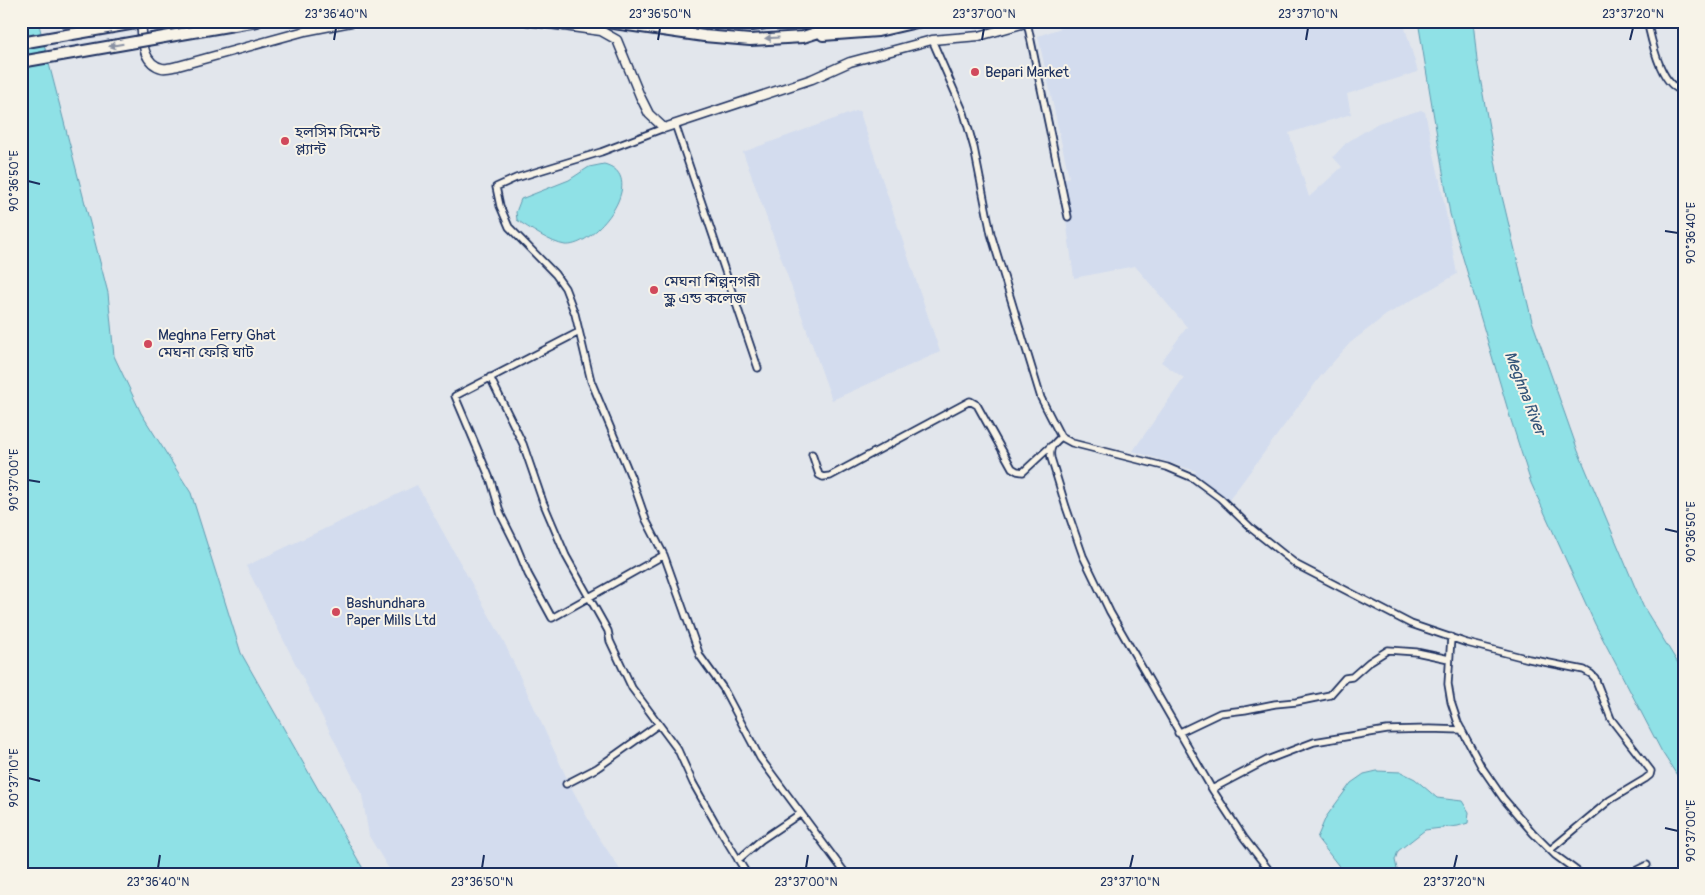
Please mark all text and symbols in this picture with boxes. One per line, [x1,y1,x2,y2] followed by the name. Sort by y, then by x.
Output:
[305,7,367,22] text: 23°36'40"N
[629,7,691,22] text: 23°36'50"N
[952,7,1016,22] text: 23°37'00"N
[1278,7,1338,22] text: 23°37'10"N
[1602,7,1664,22] text: 23°37'20"N
[764,35,780,43] one-way arrow
[108,42,124,50] one-way arrow
[985,63,1070,82] place label: Bepari Market
[969,66,981,78] marker: Bepari Market
[294,123,381,159] place label: হলসিম সিমেন্ট প্ল্যান্ট
[279,135,291,147] marker: হলসিম সিমেন্ট প্ল্যান্ট
[7,150,22,212] text: 90°36'50"E
[1684,202,1699,264] text: 90°36'40"E
[663,272,761,308] place label: মেঘনা শিল্পনগরী স্কুল এন্ড কলেজ
[648,284,660,296] marker: মেঘনা শিল্পনগরী স্কুল এন্ড কলেজ
[158,326,276,362] place label: Meghna Ferry Ghat মেঘনা ফেরি ঘাট
[142,338,154,350] marker: Meghna Ferry Ghat মেঘনা ফেরি ঘাট
[1500,348,1551,440] water label: Meghna River
[7,449,22,511] text: 90°37'00"E
[1684,501,1699,563] text: 90°36'50"E
[346,594,436,630] place label: Bashundhara Paper Mills Ltd
[330,606,342,618] marker: Bashundhara Paper Mills Ltd
[7,748,22,808] text: 90°37'10"E
[1684,800,1699,862] text: 90°37'00"E
[127,875,189,890] text: 23°36'40"N
[451,875,513,890] text: 23°36'50"N
[774,875,838,890] text: 23°37'00"N
[1100,875,1160,890] text: 23°37'10"N
[1423,875,1485,890] text: 23°37'20"N

